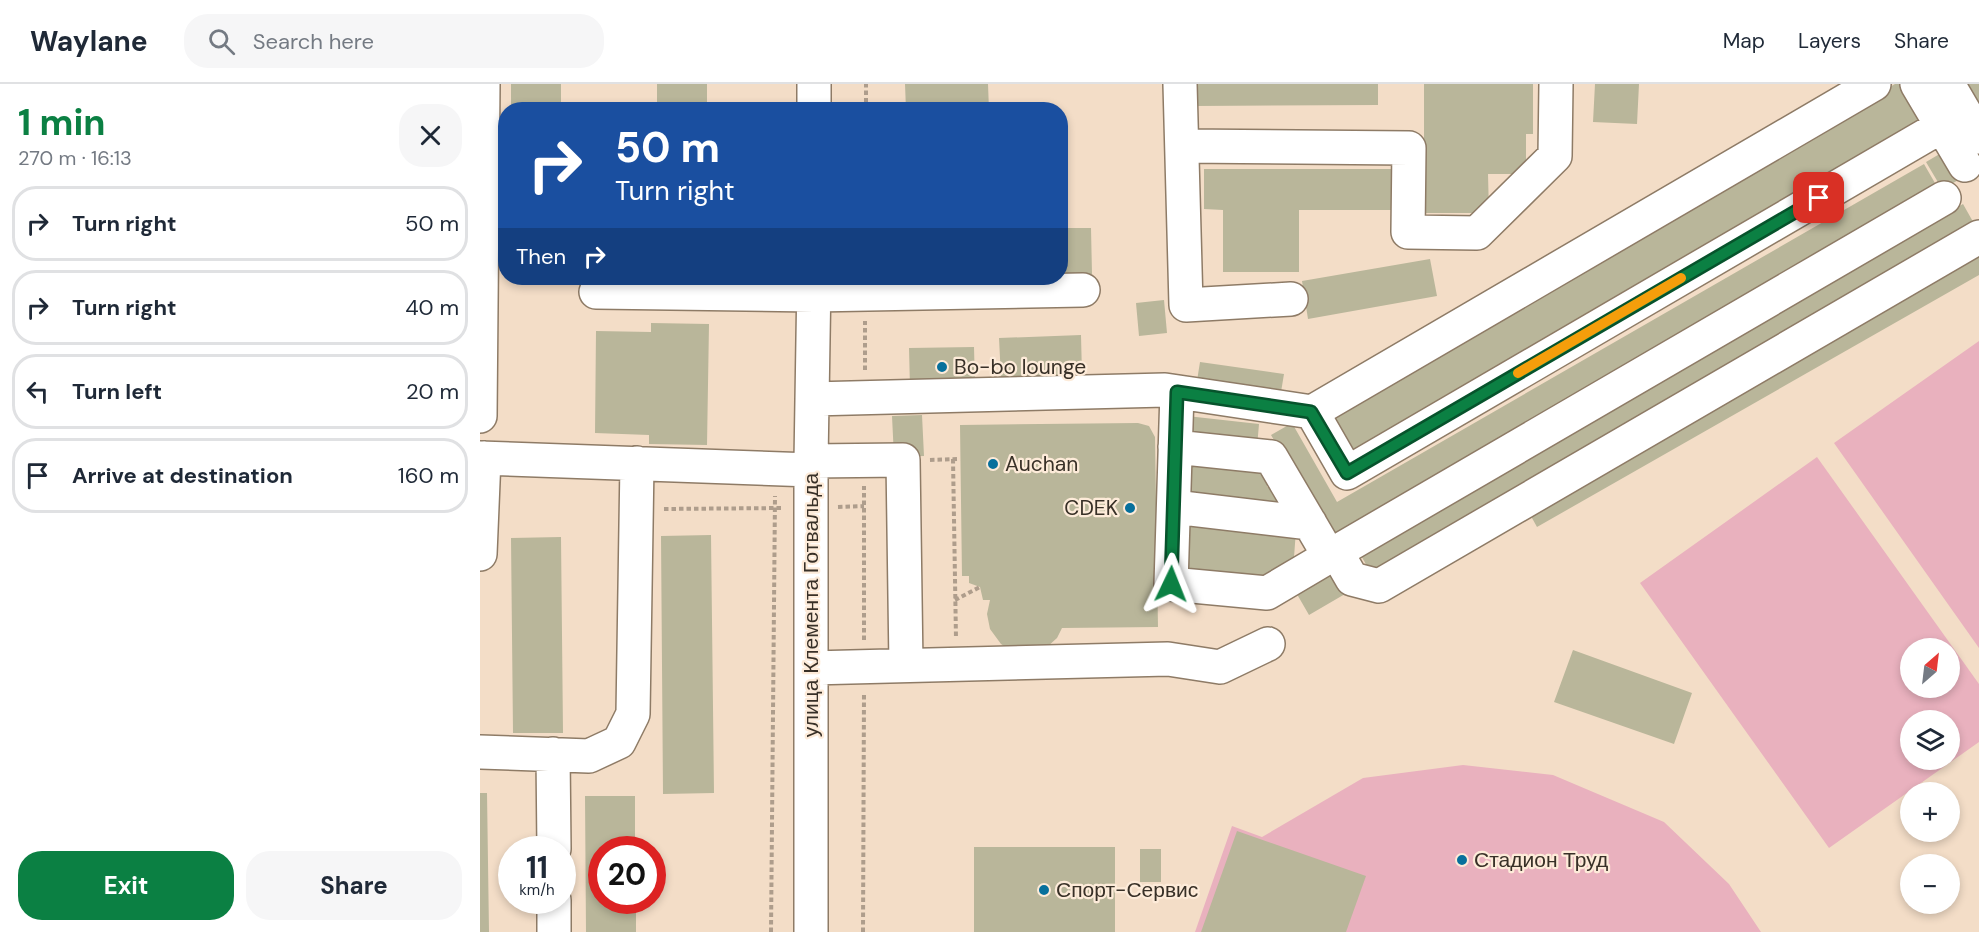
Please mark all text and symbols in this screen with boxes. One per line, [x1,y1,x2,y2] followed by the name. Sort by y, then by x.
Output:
[184,14,604,68] search box
[30,23,148,60] text: Waylane
[205,25,238,58] icon: search
[253,27,374,56] text: Search here
[1723,27,1765,55] text: Map
[1798,27,1861,55] text: Layers
[1894,27,1949,55] text: Share
[18,99,106,146] text: 1 min
[399,104,462,167] button: close
[615,120,720,175] text: 50 m
[516,126,594,204] icon: right
[18,145,132,171] text: 270 m · 16:13
[1793,172,1844,223] pin
[615,173,735,208] text: Turn right
[1802,181,1835,214] icon: arrive
[21,207,54,240] icon: right
[72,209,177,238] text: Turn right
[405,209,459,238] text: 50 m
[578,240,611,273] icon: right
[516,242,566,271] text: Then
[21,291,54,324] icon: right
[72,293,177,322] text: Turn right
[405,293,459,322] text: 40 m
[954,353,1086,381] place label: Bo-bo lounge
[935,360,949,374] marker: Bo-bo lounge
[21,375,54,408] icon: left
[72,377,162,406] text: Turn left
[406,377,459,406] text: 20 m
[1005,450,1078,478] place label: Auchan
[986,457,1000,471] marker: Auchan
[21,459,54,492] icon: arrive
[72,461,293,490] text: Arrive at destination
[398,461,459,490] text: 160 m
[797,472,825,737] street label: улица Клемента Готвальда
[1064,494,1118,522] place label: CDEK
[1123,501,1137,515] marker: CDEK
[1139,552,1203,616] position arrow
[1900,638,1960,698] north arrow
[1900,638,1960,914] map controls
[1900,710,1960,770] button: layers
[1900,782,1960,842] button: +
[588,836,666,914] speed limit sign: 20
[1474,846,1608,874] place label: Стадион Труд
[526,848,548,887] text: 11
[18,851,234,920] button: Exit
[246,851,462,920] button: Share
[1455,853,1469,867] marker: Стадион Труд
[1900,854,1960,914] button: −
[1056,876,1198,904] place label: Спорт-Сервис
[519,880,555,900] text: km/h
[1037,883,1051,897] marker: Спорт-Сервис

